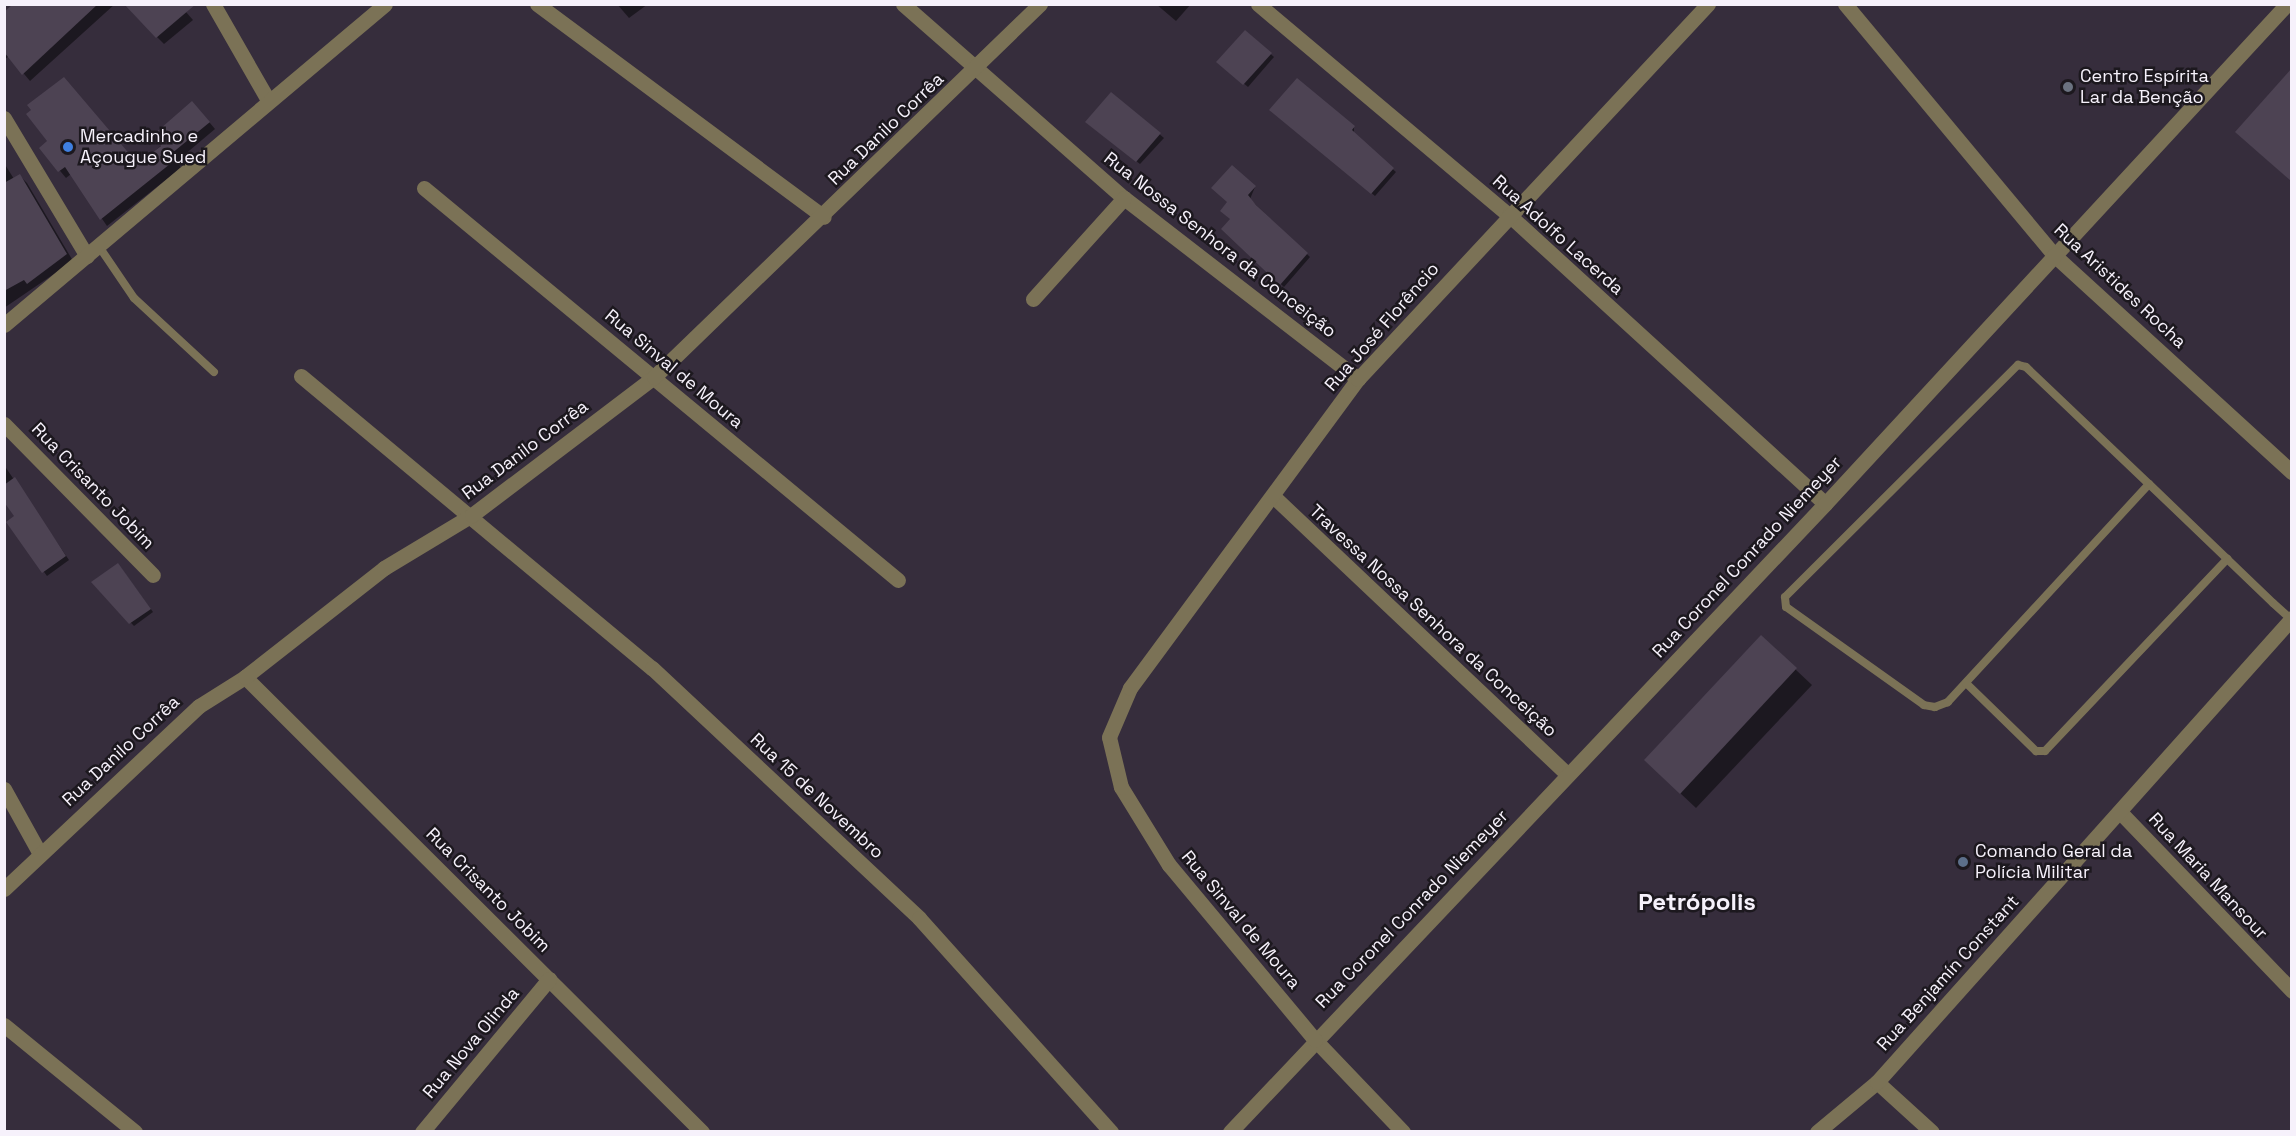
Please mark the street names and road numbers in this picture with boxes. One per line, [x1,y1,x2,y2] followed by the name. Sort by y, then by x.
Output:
[824,68,948,190] street label: Rua Danilo Corrêa
[1100,148,1340,342] street label: Rua Nossa Senhora da Conceição
[1488,170,1628,300] street label: Rua Adolfo Lacerda
[2049,219,2191,353] street label: Rua Aristides Rocha
[1320,258,1444,396] street label: Rua José Florêncio
[600,305,748,433] street label: Rua Sinval de Moura
[458,396,592,504] street label: Rua Danilo Corrêa
[27,418,159,554] street label: Rua Crisanto Jobim
[1648,452,1846,662] street label: Rua Coronel Conrado Niemeyer
[1305,500,1561,742] street label: Travessa Nossa Senhora da Conceição
[58,691,184,811] street label: Rua Danilo Corrêa
[746,729,888,863] street label: Rua 15 de Novembro
[1311,805,1513,1013] street label: Rua Coronel Conrado Niemeyer
[2144,808,2272,944] street label: Rua Maria Mansour
[421,823,555,957] street label: Rua Crisanto Jobim
[1177,846,1305,994] street label: Rua Sinval de Moura
[1872,891,2024,1055] street label: Rua Benjamín Constant
[418,983,524,1103] street label: Rua Nova Olinda

